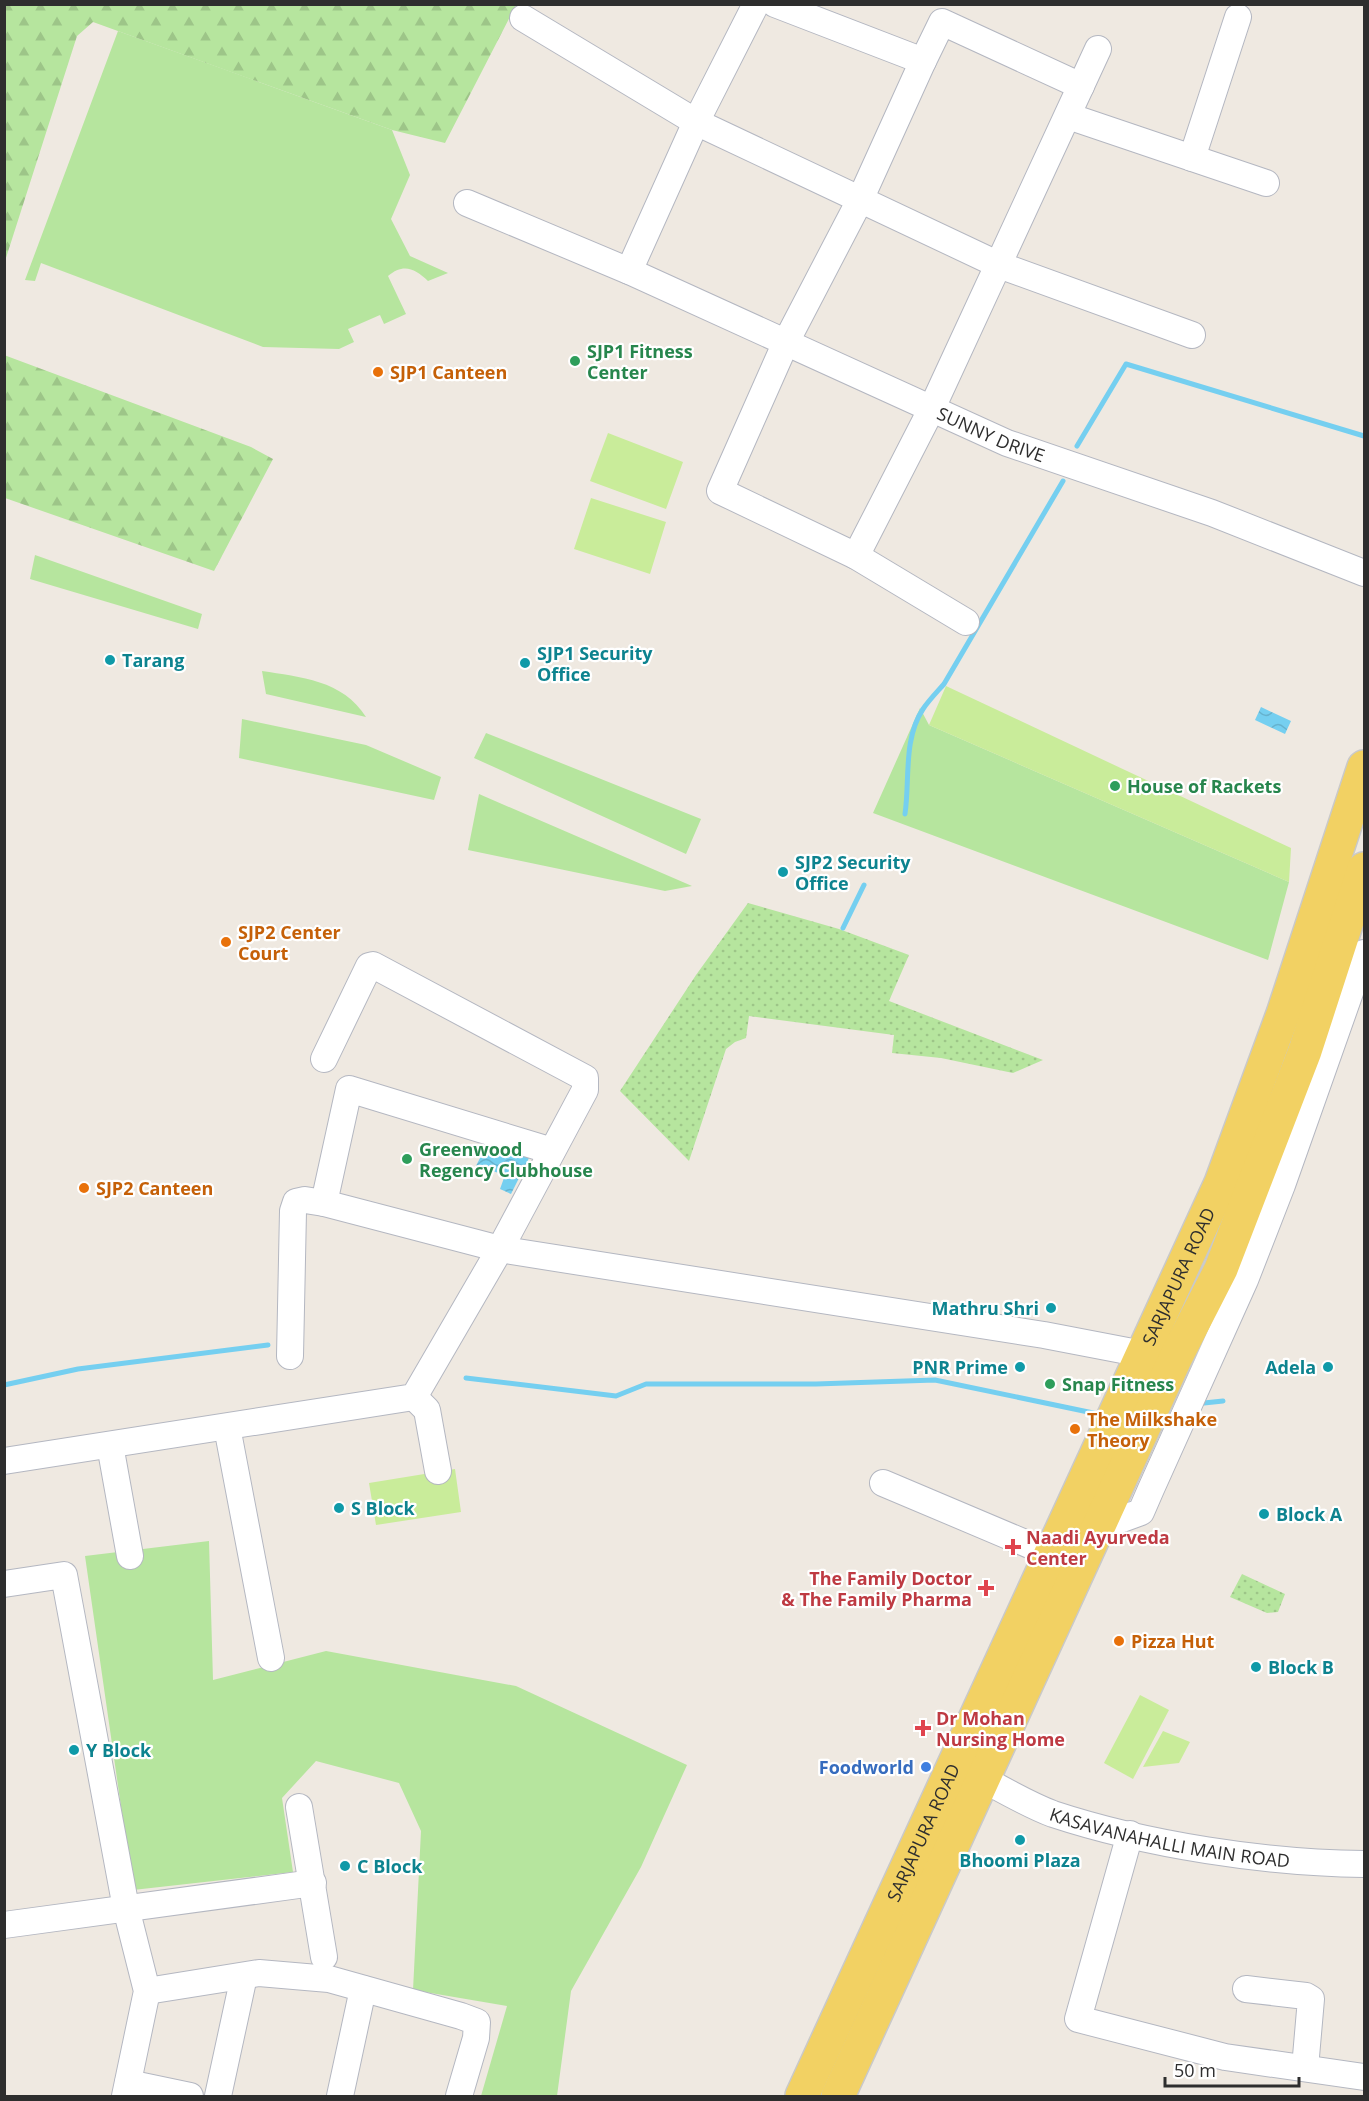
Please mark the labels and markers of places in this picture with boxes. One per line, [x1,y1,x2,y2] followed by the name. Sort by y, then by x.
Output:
[587,339,693,384] place label: SJP1 Fitness Center
[568,354,582,368] marker: SJP1 Fitness Center
[390,360,507,384] place label: SJP1 Canteen
[371,365,385,379] marker: SJP1 Canteen
[537,641,653,686] place label: SJP1 Security Office
[122,648,184,672] place label: Tarang
[103,653,117,667] marker: Tarang
[518,656,532,670] marker: SJP1 Security Office
[1127,774,1281,798] place label: House of Rackets
[1108,779,1122,793] marker: House of Rackets
[795,850,911,895] place label: SJP2 Security Office
[776,865,790,879] marker: SJP2 Security Office
[238,920,341,965] place label: SJP2 Center Court
[219,935,233,949] marker: SJP2 Center Court
[419,1137,593,1182] place label: Greenwood Regency Clubhouse
[400,1152,414,1166] marker: Greenwood Regency Clubhouse
[96,1176,213,1200] place label: SJP2 Canteen
[77,1181,91,1195] marker: SJP2 Canteen
[931,1296,1039,1320] place label: Mathru Shri
[1044,1301,1058,1315] marker: Mathru Shri
[912,1355,1008,1379] place label: PNR Prime
[1265,1355,1316,1379] place label: Adela
[1013,1360,1027,1374] marker: PNR Prime
[1321,1360,1335,1374] marker: Adela
[1062,1372,1174,1396] place label: Snap Fitness
[1043,1377,1057,1391] marker: Snap Fitness
[1087,1407,1217,1452] place label: The Milkshake Theory
[1068,1422,1082,1436] marker: The Milkshake Theory
[351,1496,416,1520] place label: S Block
[332,1501,346,1515] marker: S Block
[1276,1502,1343,1526] place label: Block A
[1257,1507,1271,1521] marker: Block A
[1026,1525,1170,1570] place label: Naadi Ayurveda Center
[1004,1538,1022,1556] marker: Naadi Ayurveda Center
[781,1566,972,1611] place label: The Family Doctor & The Family Pharma
[977,1579,995,1597] marker: The Family Doctor & The Family Pharma
[1131,1629,1215,1653] place label: Pizza Hut
[1112,1634,1126,1648] marker: Pizza Hut
[1268,1655,1334,1679] place label: Block B
[1249,1660,1263,1674] marker: Block B
[936,1706,1065,1751] place label: Dr Mohan Nursing Home
[914,1719,932,1737] marker: Dr Mohan Nursing Home
[86,1738,152,1762] place label: Y Block
[67,1743,81,1757] marker: Y Block
[819,1755,914,1779] place label: Foodworld
[919,1760,933,1774] marker: Foodworld
[1013,1833,1027,1847] marker: Bhoomi Plaza
[959,1848,1081,1872] place label: Bhoomi Plaza
[357,1854,423,1878] place label: C Block
[338,1859,352,1873] marker: C Block

